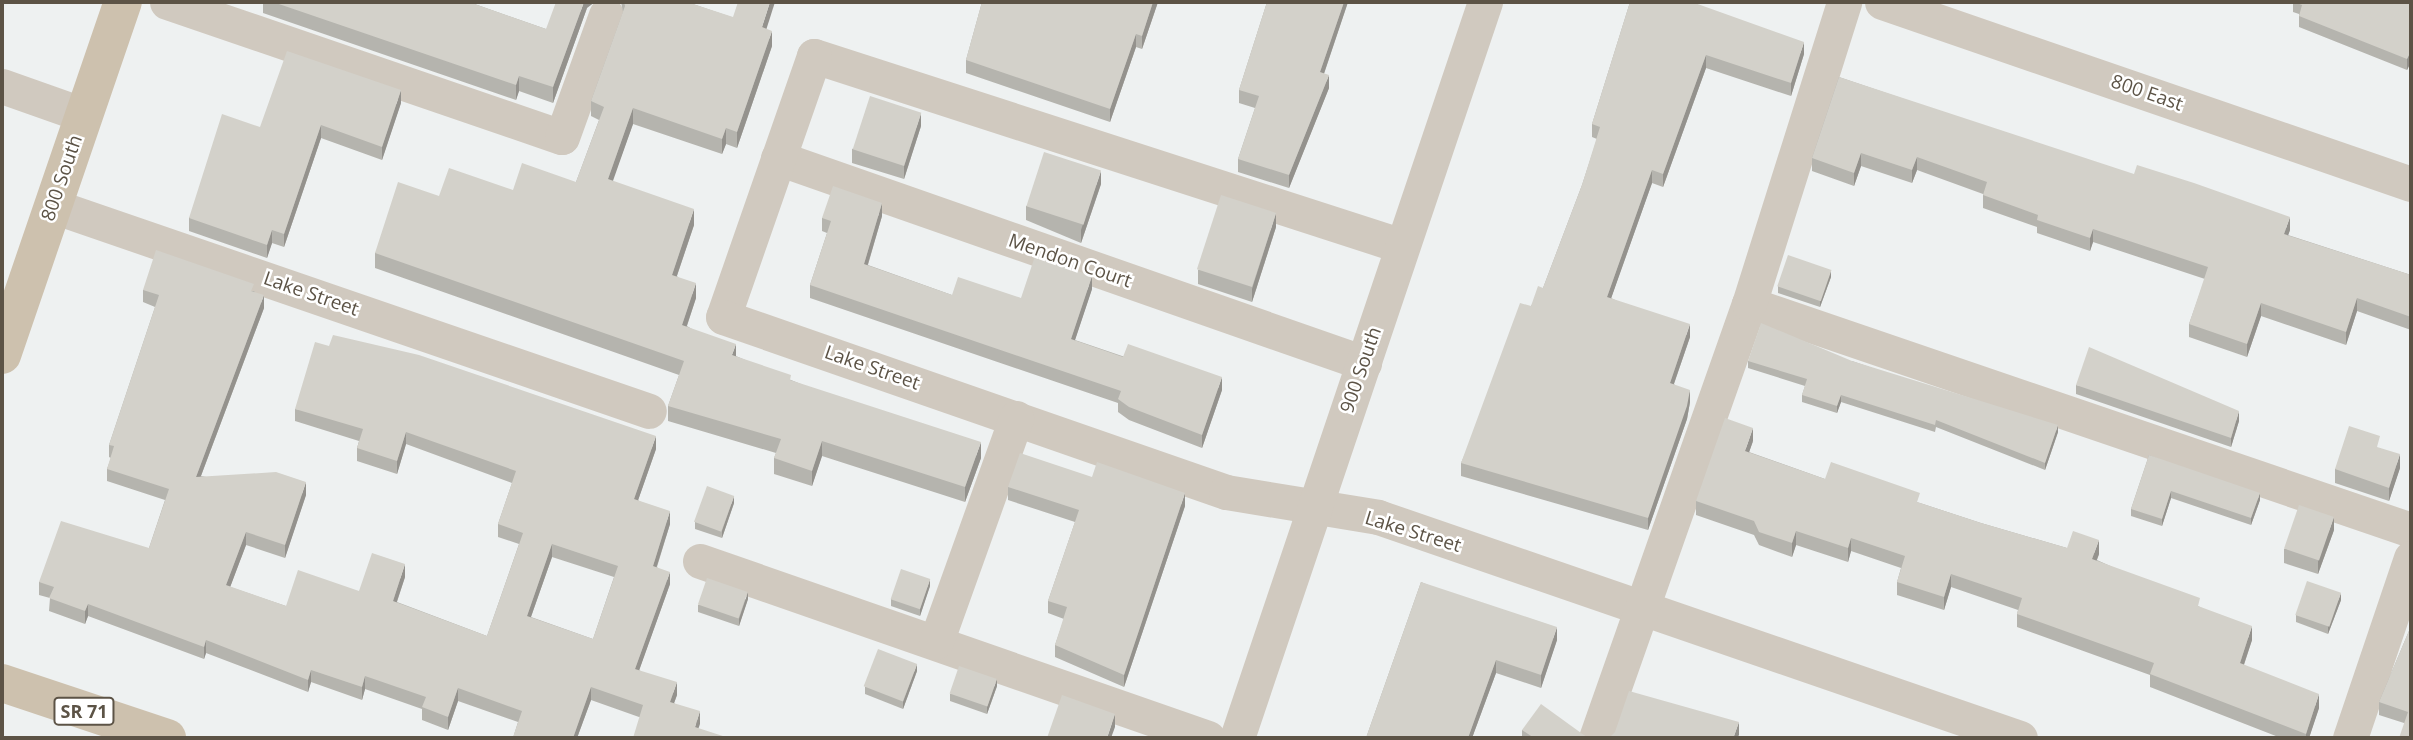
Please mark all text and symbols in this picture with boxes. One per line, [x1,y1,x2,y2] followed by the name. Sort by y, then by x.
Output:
[2108,70,2186,116] street label: 800 East
[37,132,87,224] street label: 800 South
[1005,229,1135,293] street label: Mendon Court
[260,267,362,321] street label: Lake Street
[1336,324,1386,416] street label: 900 South
[821,341,923,395] street label: Lake Street
[1362,507,1464,557] street label: Lake Street
[52,696,116,726] road number: SR 71

